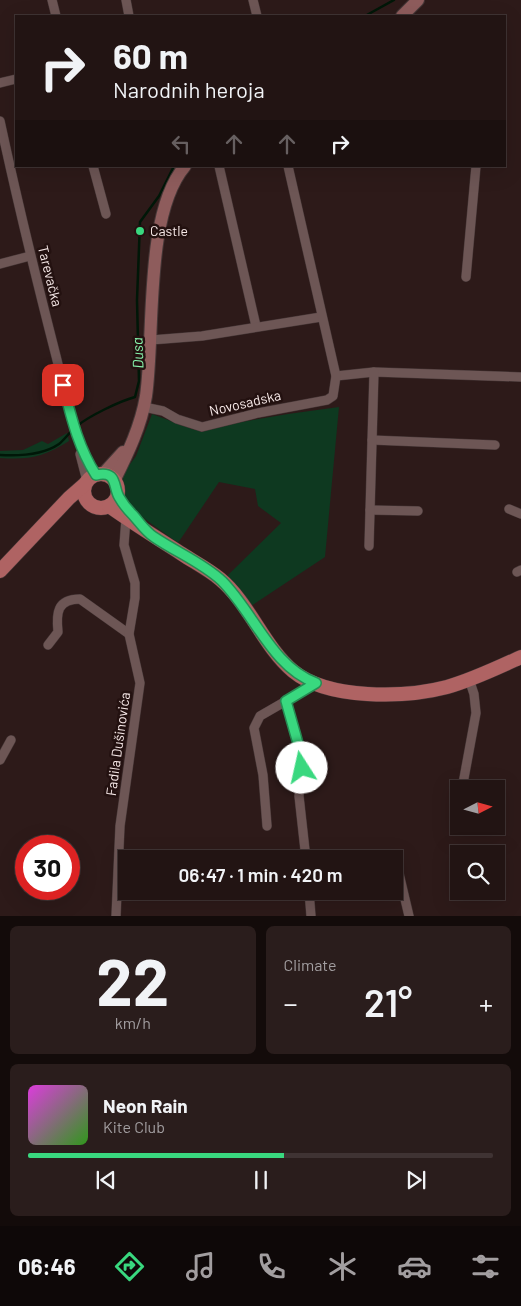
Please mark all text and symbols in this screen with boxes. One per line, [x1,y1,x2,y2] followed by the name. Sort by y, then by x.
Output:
[113,34,188,76] text: 60 m
[30,35,95,100] icon: right
[113,76,265,102] text: Narodnih heroja
[167,130,195,158] icon: left
[220,130,248,158] icon: ahead
[273,130,301,158] icon: ahead
[326,130,354,158] icon: right
[150,222,188,239] place label: Castle
[134,225,146,237] marker: Castle
[35,244,66,308] street label: Tarevačka
[127,337,147,369] water label: Dusa
[42,364,84,406] pin
[49,371,77,399] icon: arrive
[207,386,282,419] street label: Novosadska
[102,691,133,797] street label: Fadila Dušinovića
[275,741,327,793] position arrow
[450,780,505,835] north arrow
[450,780,505,900] map controls
[15,835,80,900] speed limit sign: 30
[450,845,505,900] button: search
[178,863,343,886] text: 06:47 · 1 min · 420 m
[96,941,169,1019] text: 22
[284,955,336,974] text: Climate
[364,979,412,1025] text: 21°
[284,986,298,1020] text: −
[479,986,493,1020] text: +
[115,1013,151,1032] text: km/h
[103,1094,188,1117] text: Neon Rain
[103,1117,165,1136] text: Kite Club
[92,1166,120,1194] icon: previous
[247,1166,275,1194] icon: pause
[402,1166,430,1194] icon: next
[112,1249,147,1284] icon: directions
[183,1249,218,1284] icon: music
[254,1249,289,1284] icon: phone
[325,1249,360,1284] icon: climate
[397,1249,432,1284] icon: car
[468,1249,503,1284] icon: filters
[18,1253,76,1279] text: 06:46

